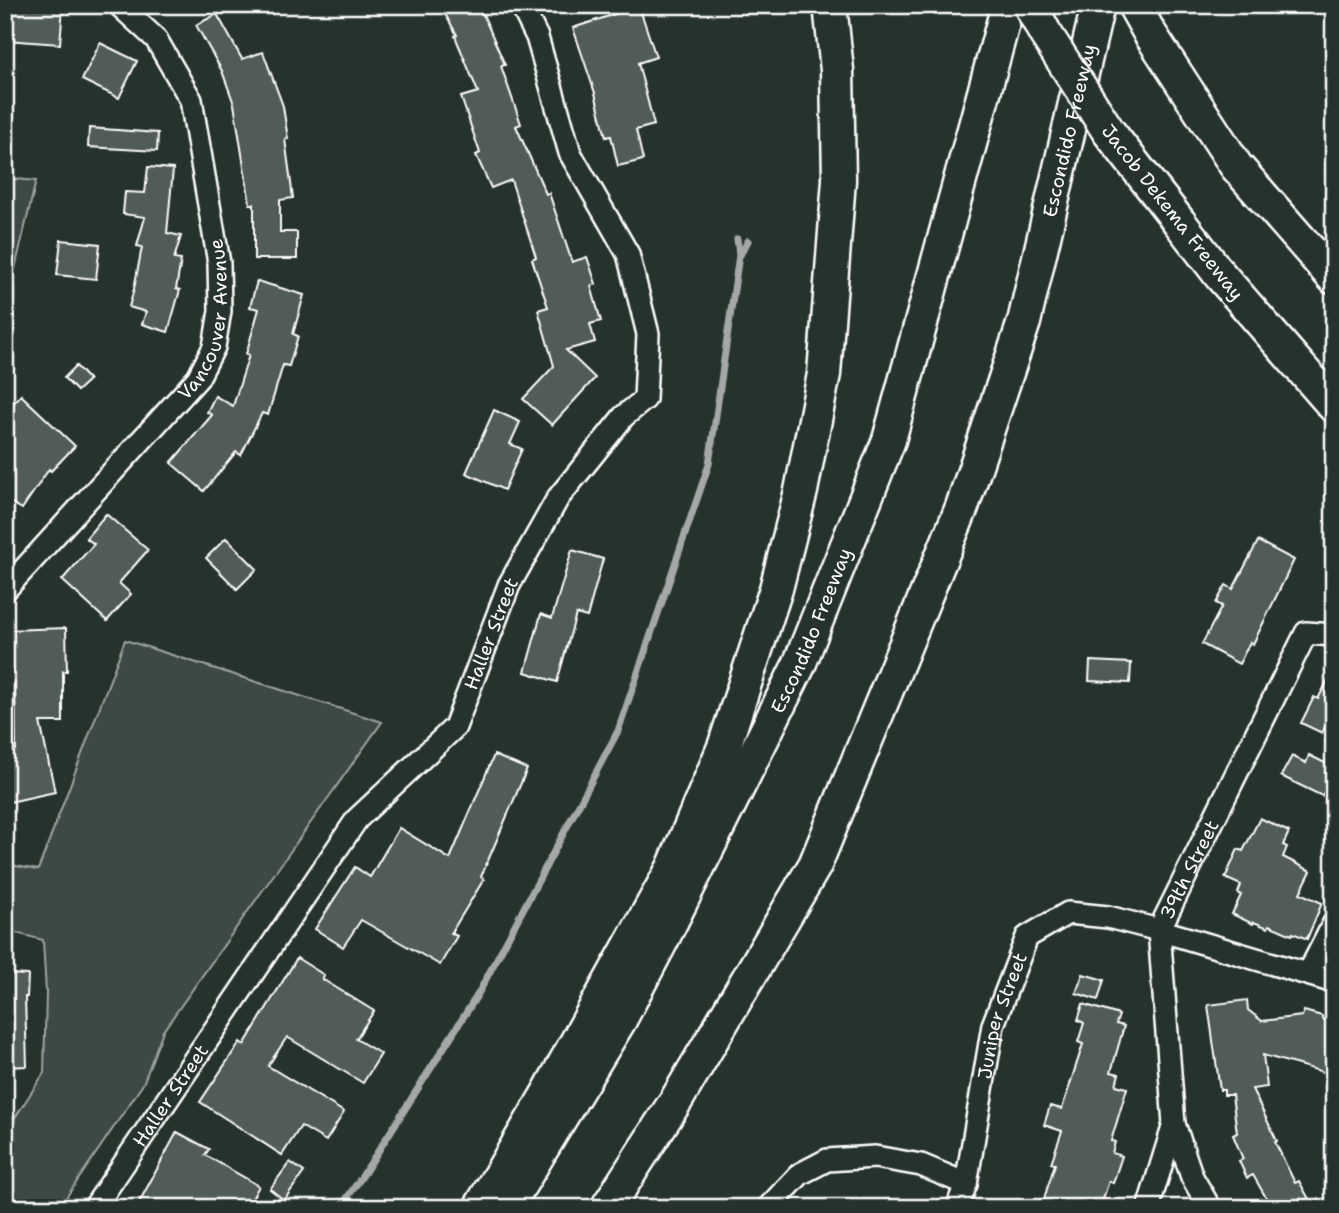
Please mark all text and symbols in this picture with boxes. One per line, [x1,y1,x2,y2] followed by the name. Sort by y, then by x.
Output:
[1037,41,1102,220] street label: Escondido Freeway
[1096,119,1249,305] street label: Jacob Dekema Freeway
[172,237,233,405] street label: Vancouver Avenue
[765,544,858,717] street label: Escondido Freeway
[458,573,524,693] street label: Haller Street
[1154,816,1224,923] street label: 39th Street
[972,949,1033,1081] street label: Juniper Street
[127,1040,214,1152] street label: Haller Street

